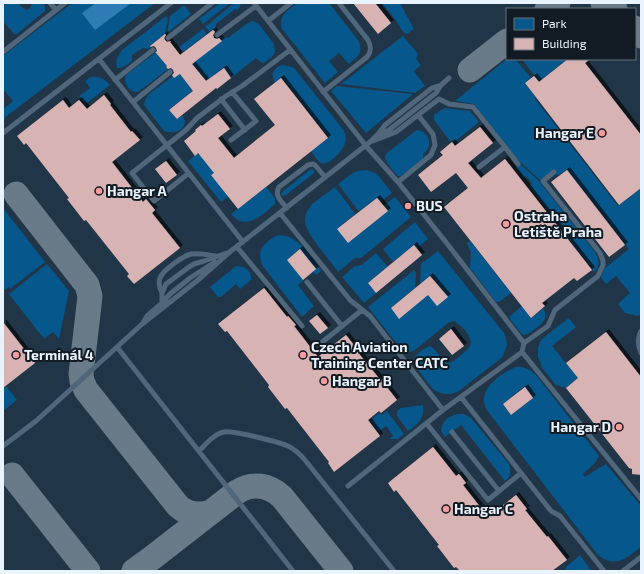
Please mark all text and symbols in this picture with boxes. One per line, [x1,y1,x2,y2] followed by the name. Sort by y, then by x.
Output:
[506,8,636,60] legend
[542,16,567,30] text: Park
[542,36,587,50] text: Building
[535,124,594,141] place label: Hangar E
[597,128,607,138] marker: Hangar E
[107,182,168,199] place label: Hangar A
[94,186,104,196] marker: Hangar A
[416,197,443,214] place label: BUS
[403,201,413,211] marker: BUS
[514,207,602,240] place label: Ostraha Letiště Praha
[501,219,511,229] marker: Ostraha Letiště Praha
[311,338,448,371] place label: Czech Aviation Training Center CATC
[24,346,94,363] place label: Terminál 4
[11,350,21,360] marker: Terminál 4
[298,350,308,360] marker: Czech Aviation Training Center CATC
[332,372,392,389] place label: Hangar B
[319,376,329,386] marker: Hangar B
[551,418,611,435] place label: Hangar D
[614,422,624,432] marker: Hangar D
[454,500,513,517] place label: Hangar C
[441,504,451,514] marker: Hangar C

